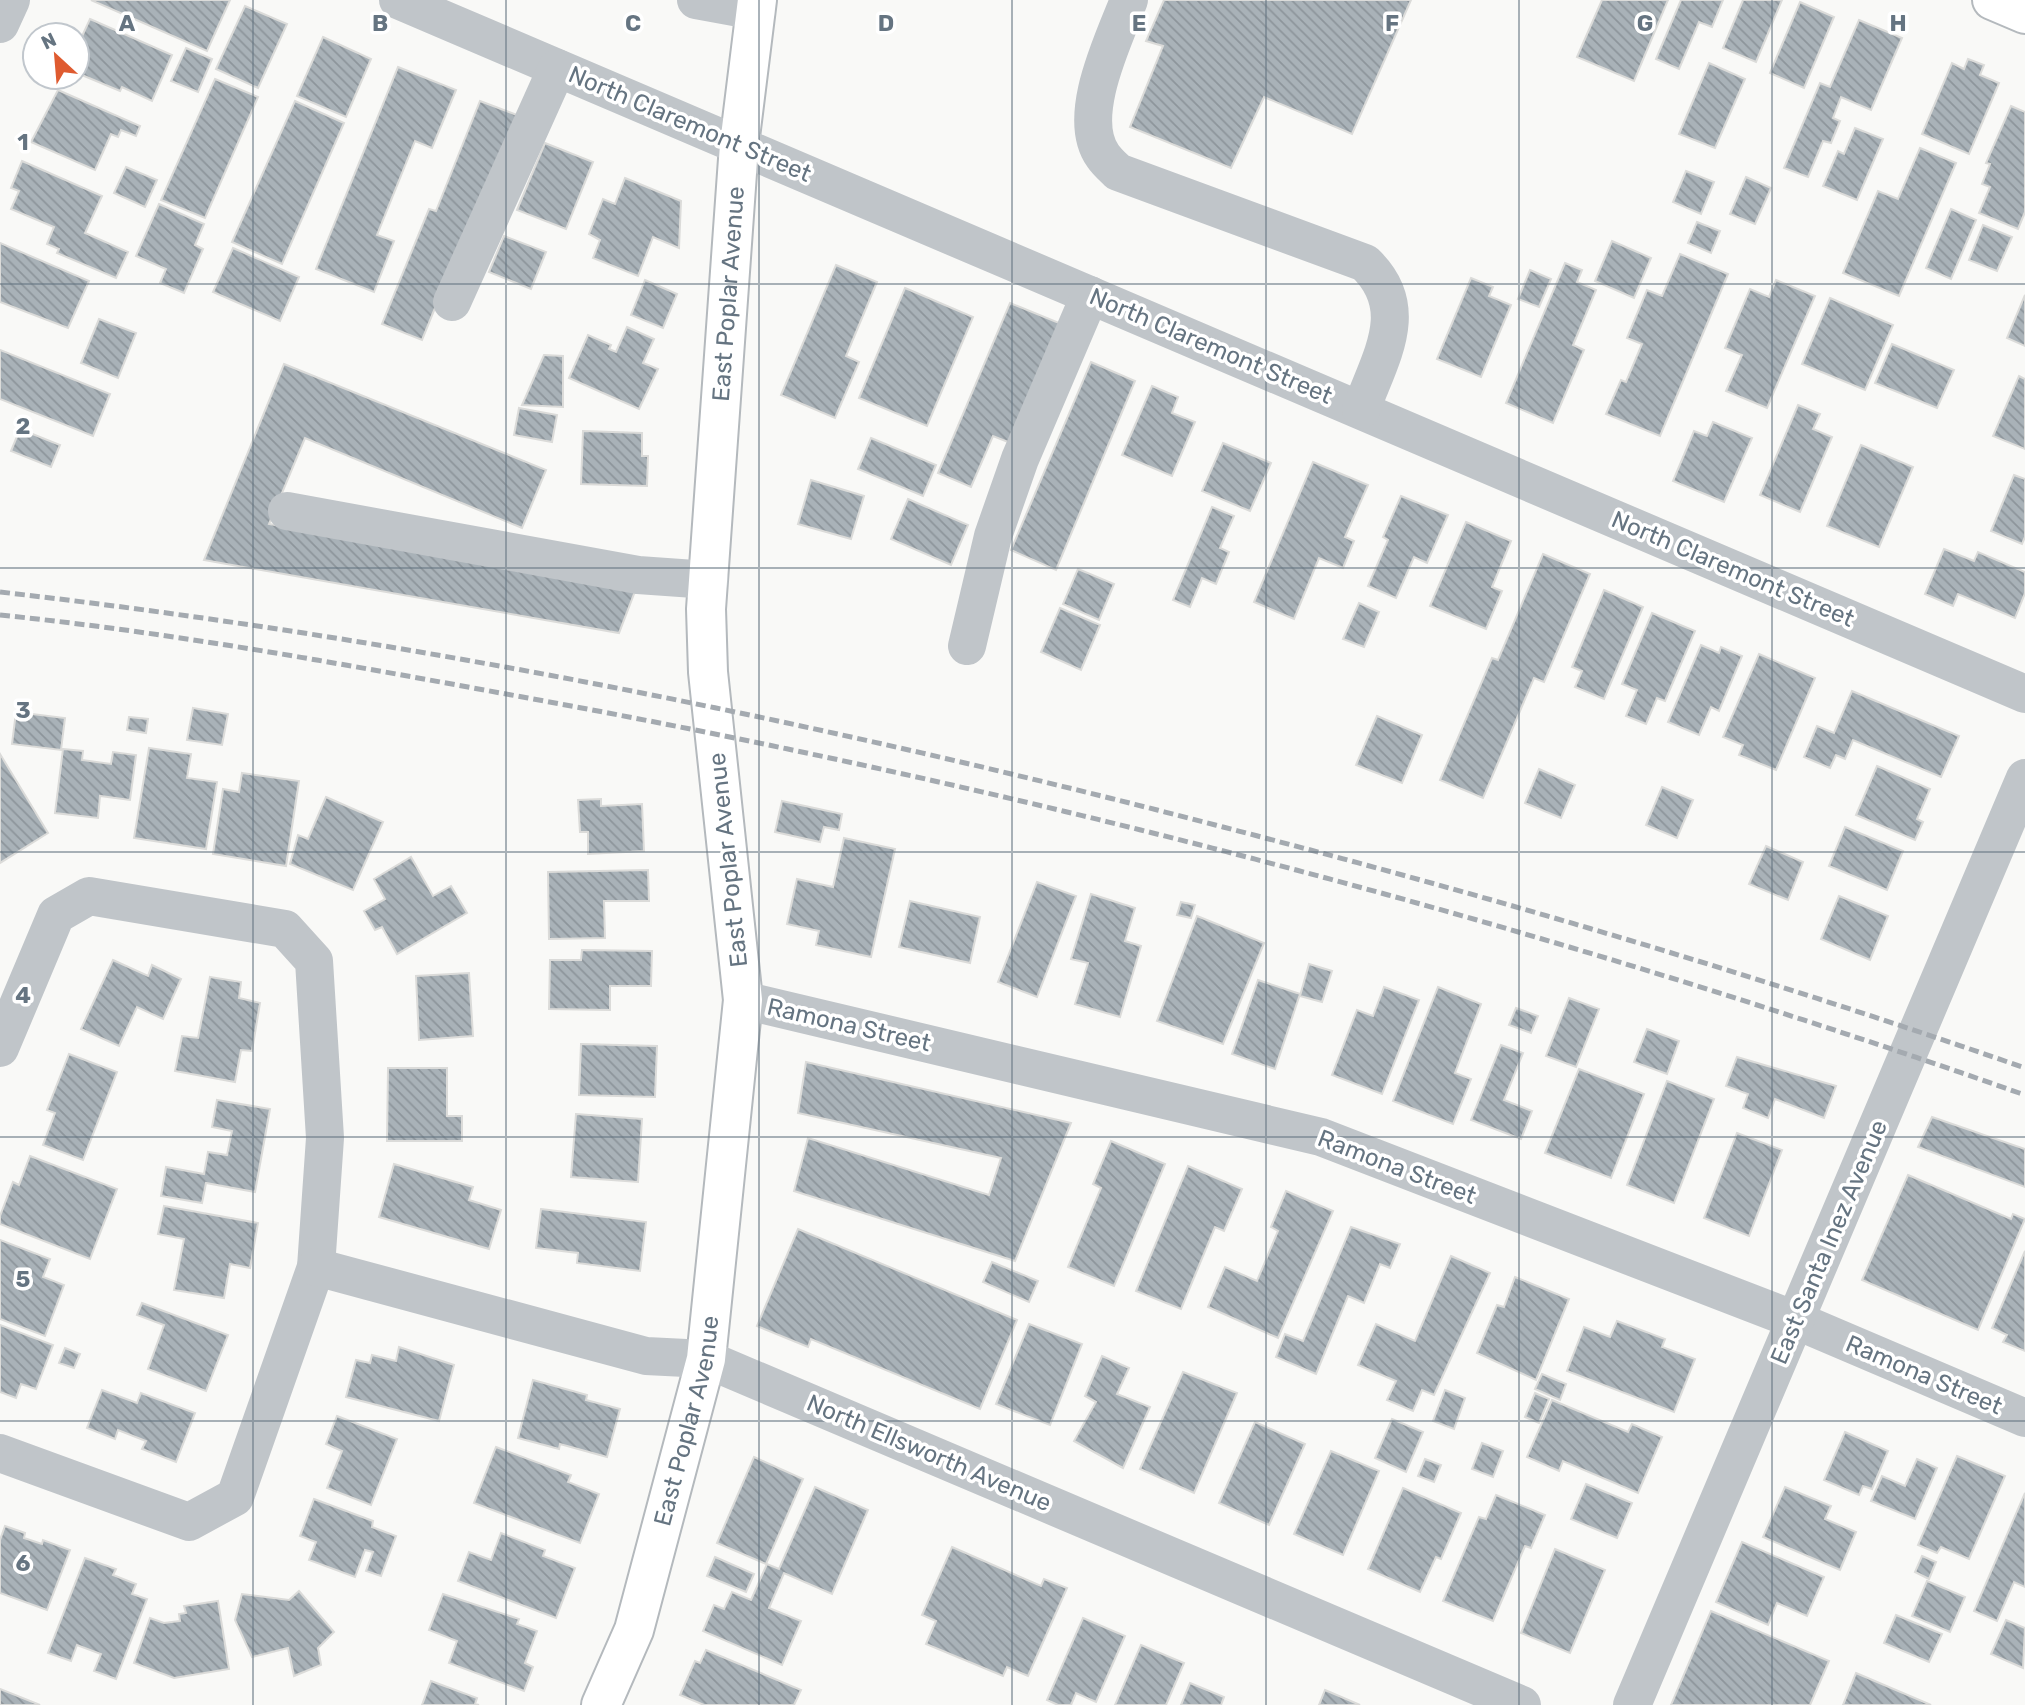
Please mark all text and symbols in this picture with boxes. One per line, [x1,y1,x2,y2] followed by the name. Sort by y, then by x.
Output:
[119,9,136,37] text: A
[372,9,388,37] text: B
[625,9,641,37] text: C
[878,9,894,37] text: D
[1132,9,1146,37] text: E
[1385,9,1399,37] text: F
[1637,9,1653,37] text: G
[1889,9,1907,37] text: H
[21,21,91,91] north arrow
[38,28,60,55] text: N
[564,60,816,188] street label: North Claremont Street
[17,128,29,156] text: 1
[707,185,750,402] street label: East Poplar Avenue
[1085,282,1337,410] street label: North Claremont Street
[16,412,30,440] text: 2
[1607,505,1859,633] street label: North Claremont Street
[15,696,31,724] text: 3
[703,751,753,969] street label: East Poplar Avenue
[15,981,31,1009] text: 4
[764,993,934,1057] street label: Ramona Street
[1765,1116,1893,1368] street label: East Santa Inez Avenue
[1314,1124,1480,1210] street label: Ramona Street
[16,1265,31,1293] text: 5
[648,1314,724,1529] street label: East Poplar Avenue
[1842,1329,2006,1421] street label: Ramona Street
[803,1389,1055,1517] street label: North Ellsworth Avenue
[16,1549,31,1577] text: 6

